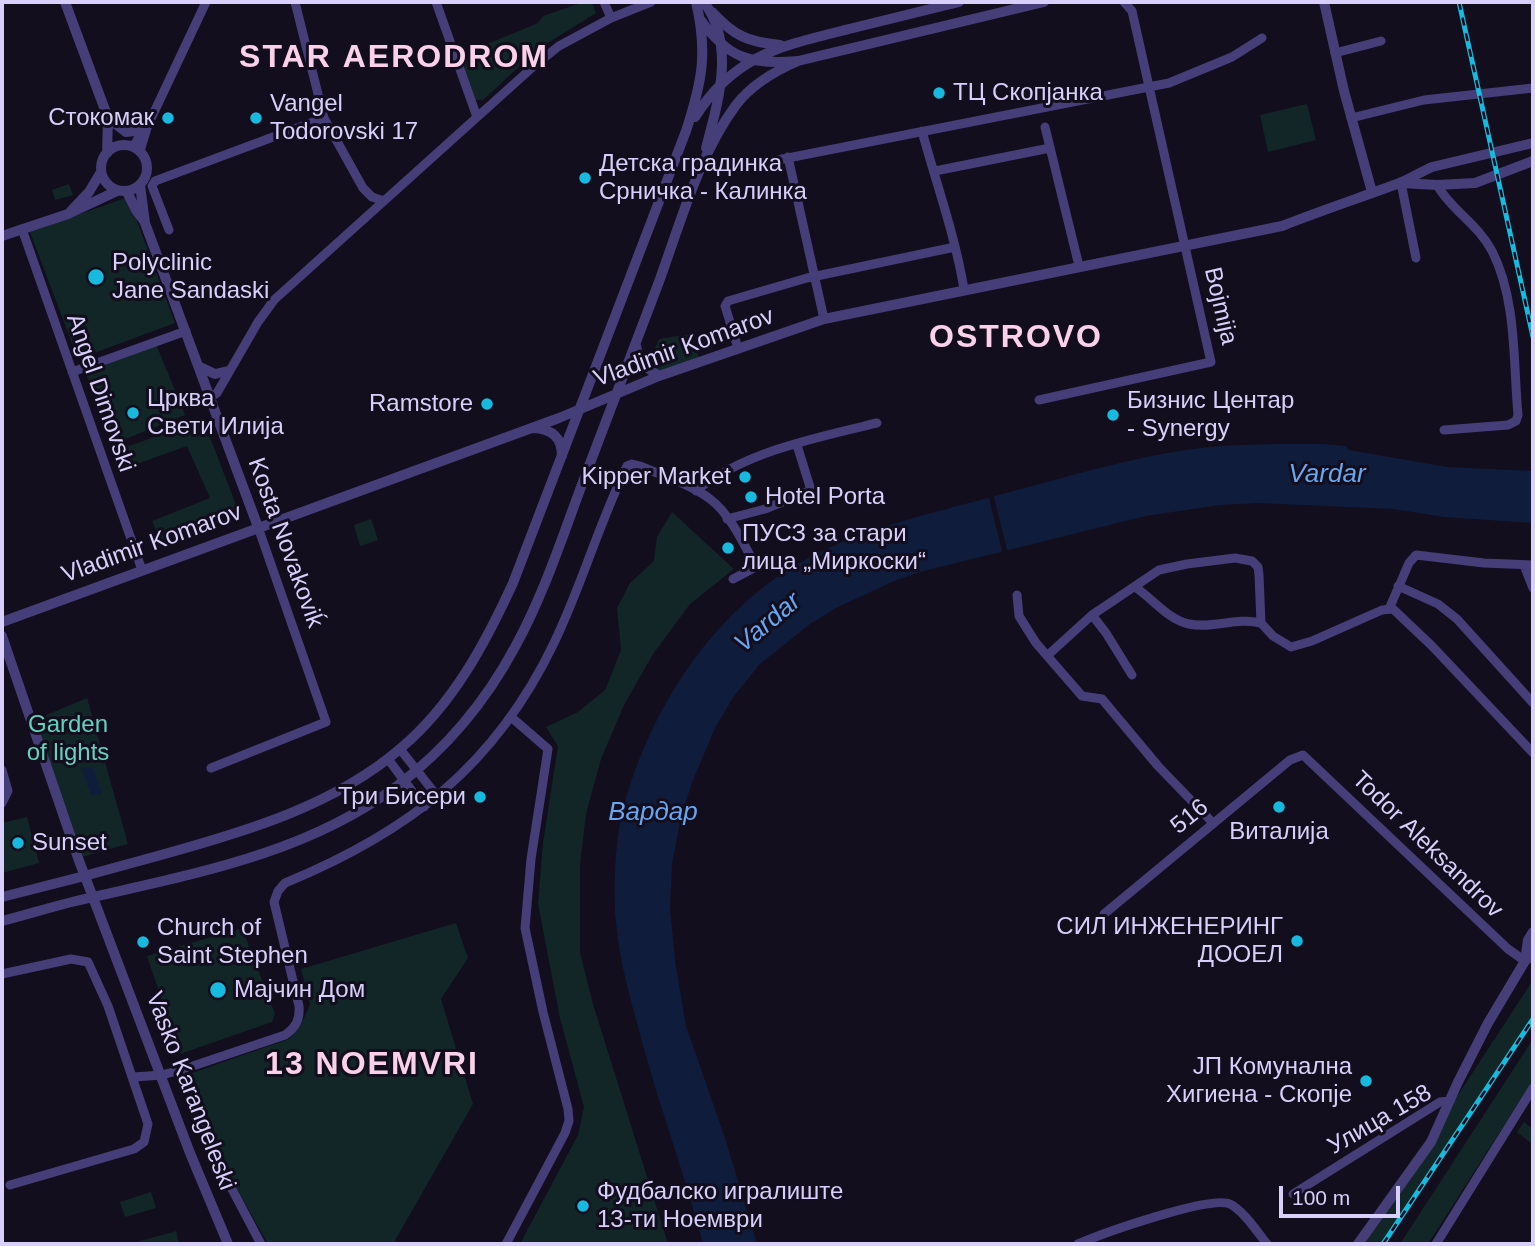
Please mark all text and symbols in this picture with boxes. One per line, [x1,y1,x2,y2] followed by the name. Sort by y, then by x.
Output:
[241,39,547,77] district label: STAR AERODROM
[953,79,1103,107] place label: ТЦ Скопјанка
[931,85,947,101] marker: ТЦ Скопјанка
[270,90,418,146] place label: Vangel Todorovski 17
[48,104,154,132] place label: Стокомак
[160,110,176,126] marker: Стокомак
[248,110,264,126] marker: Vangel Todorovski 17
[599,150,807,206] place label: Детска градинка Срничка - Калинка
[577,170,593,186] marker: Детска градинка Срничка - Калинка
[112,249,269,305] place label: Polyclinic Jane Sandaski
[1197,264,1243,348] street label: Bojmija
[86,267,106,287] marker: Polyclinic Jane Sandaski
[590,302,778,394] street label: Vladimir Komarov
[59,310,141,476] street label: Angel Dimovski
[930,319,1102,357] district label: OSTROVO
[147,385,284,441] place label: Црква Свети Илија
[1127,387,1294,443] place label: Бизнис Центар - Synergy
[369,390,473,418] place label: Ramstore
[479,396,495,412] marker: Ramstore
[125,405,141,421] marker: Црква Свети Илија
[1105,407,1121,423] marker: Бизнис Центар - Synergy
[241,454,329,632] street label: Kosta Novakoviḱ
[1288,459,1366,491] water label: Vardar
[582,463,731,491] place label: Kipper Market
[737,469,753,485] marker: Kipper Market
[765,483,885,511] place label: Hotel Porta
[743,489,759,505] marker: Hotel Porta
[58,498,246,590] street label: Vladimir Komarov
[742,520,926,576] place label: ПУСЗ за стари лица „Миркоски“
[720,540,736,556] marker: ПУСЗ за стари лица „Миркоски“
[728,586,808,660] water label: Vardar
[27,711,109,767] park label: Garden of lights
[1346,766,1508,924] street label: Todor Aleksandrov
[338,783,466,811] place label: Три Бисери
[472,789,488,805] marker: Три Бисери
[1165,793,1215,841] street label: 516
[608,797,698,829] water label: Вардар
[1271,799,1287,815] marker: Виталија
[1229,818,1329,846] place label: Виталија
[32,829,107,857] place label: Sunset
[10,835,26,851] marker: Sunset
[1056,913,1283,969] place label: СИЛ ИНЖЕНЕРИНГ ДООЕЛ
[157,914,308,970] place label: Church of Saint Stephen
[1289,933,1305,949] marker: СИЛ ИНЖЕНЕРИНГ ДООЕЛ
[135,934,151,950] marker: Church of Saint Stephen
[234,976,365,1004] place label: Мајчин Дом
[208,980,228,1000] marker: Мајчин Дом
[139,988,241,1194] street label: Vasko Karangeleski
[266,1046,478,1084] district label: 13 NOEMVRI
[1166,1053,1352,1109] place label: ЈП Комунална Хигиена - Скопје
[1358,1073,1374,1089] marker: ЈП Комунална Хигиена - Скопје
[1323,1079,1437,1161] street label: Улица 158
[1283,1172,1404,1216] scale bar
[597,1178,843,1234] place label: Фудбалско игралиште 13-ти Ноември
[1292,1186,1350,1209] text: 100 m
[575,1198,591,1214] marker: Фудбалско игралиште 13-ти Ноември

